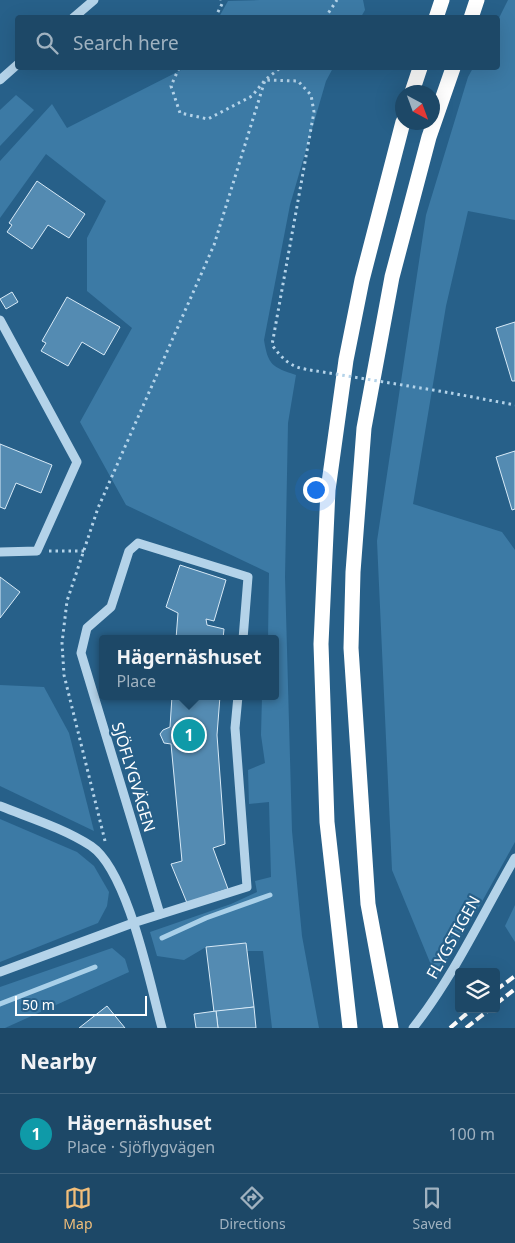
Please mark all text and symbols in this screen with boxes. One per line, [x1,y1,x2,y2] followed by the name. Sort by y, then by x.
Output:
[15,15,500,70] search box
[33,29,61,57] icon: search
[73,30,179,56] text: Search here
[395,85,440,130] north arrow
[303,477,329,503] your location
[99,635,279,700] popup
[117,644,261,670] text: Hägernäshuset
[117,670,156,692] text: Place
[173,716,205,754] pin: 1
[107,719,161,835] street label: SJÖFLYGVÄGEN
[421,891,485,983] street label: FLYGSTIGEN
[455,968,500,1013] map controls
[455,968,500,1013] button: layers
[15,993,148,1016] scale bar
[22,995,55,1014] text: 50 m
[20,1047,96,1075] text: Nearby
[67,1110,212,1136] text: Hägernäshuset
[31,1123,41,1145] text: 1
[448,1123,495,1145] text: 100 m
[67,1136,215,1158] text: Place · Sjöflygvägen
[63,1184,93,1233] tab: Map
[219,1184,286,1233] tab: Directions
[412,1184,452,1233] tab: Saved

